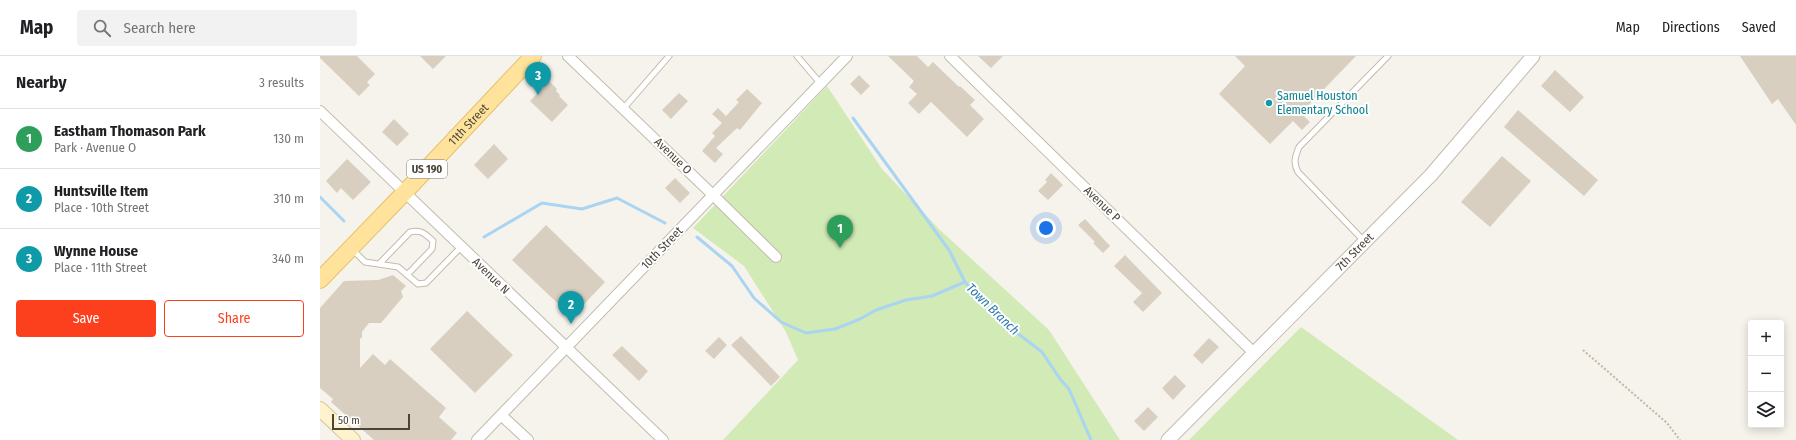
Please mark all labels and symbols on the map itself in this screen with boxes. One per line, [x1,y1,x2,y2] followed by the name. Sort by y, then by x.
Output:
[525,62,551,95] pin: 3
[1277,89,1368,117] place label: Samuel Houston Elementary School
[1264,98,1274,108] marker: Samuel Houston Elementary School
[446,101,491,148] street label: 11th Street
[651,135,695,177] street label: Avenue O
[407,160,447,178] road number: US 190
[1081,183,1123,225] street label: Avenue P
[827,215,853,248] pin: 1
[1036,218,1056,238] your location
[638,224,686,272] street label: 10th Street
[1333,230,1376,274] street label: 7th Street
[470,255,512,297] street label: Avenue N
[964,280,1022,338] water label: Town Branch
[558,291,584,324] pin: 2
[332,412,410,431] scale bar

